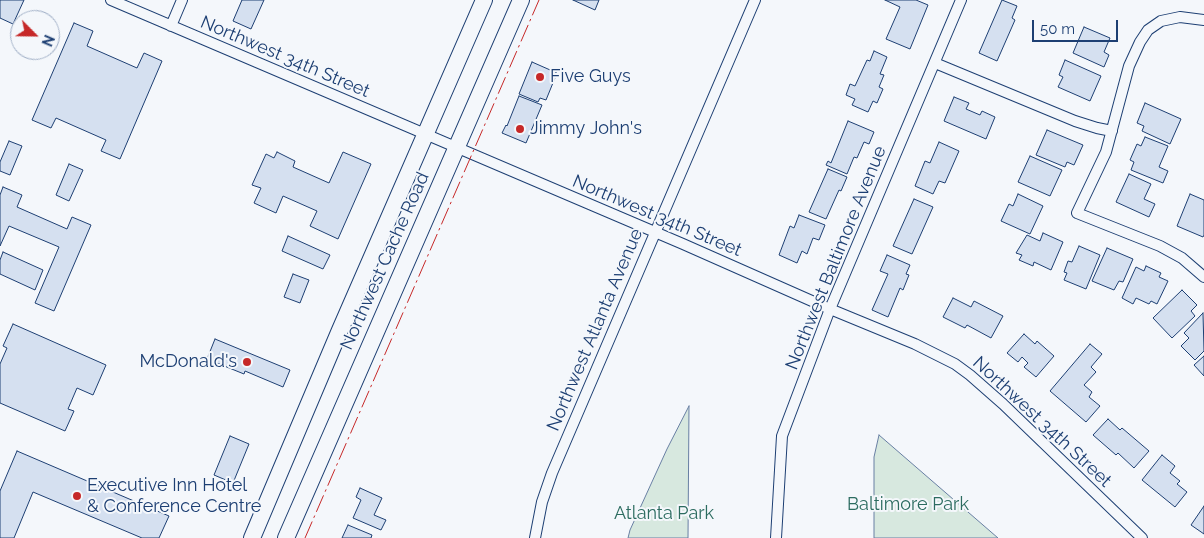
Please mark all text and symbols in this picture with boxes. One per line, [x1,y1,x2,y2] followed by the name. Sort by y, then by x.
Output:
[10,10,60,60] north arrow
[1034,10,1120,42] scale bar
[197,12,373,102] street label: Northwest 34th Street
[1040,20,1075,38] text: 50 m
[38,32,57,49] text: N
[550,66,631,88] place label: Five Guys
[534,71,546,83] marker: Five Guys
[530,118,642,140] place label: Jimmy John's
[514,123,526,135] marker: Jimmy John's
[781,143,891,373] street label: Northwest Baltimore Avenue
[336,169,434,353] street label: Northwest Cache Road
[569,171,745,261] street label: Northwest 34th Street
[543,226,647,434] street label: Northwest Atlanta Avenue
[139,351,237,373] place label: McDonald's
[968,352,1116,492] street label: Northwest 34th Street
[241,356,253,368] marker: McDonald's
[87,475,261,518] place label: Executive Inn Hotel & Conference Centre
[71,490,83,502] marker: Executive Inn Hotel & Conference Centre
[847,494,969,516] park label: Baltimore Park
[614,503,714,525] park label: Atlanta Park

